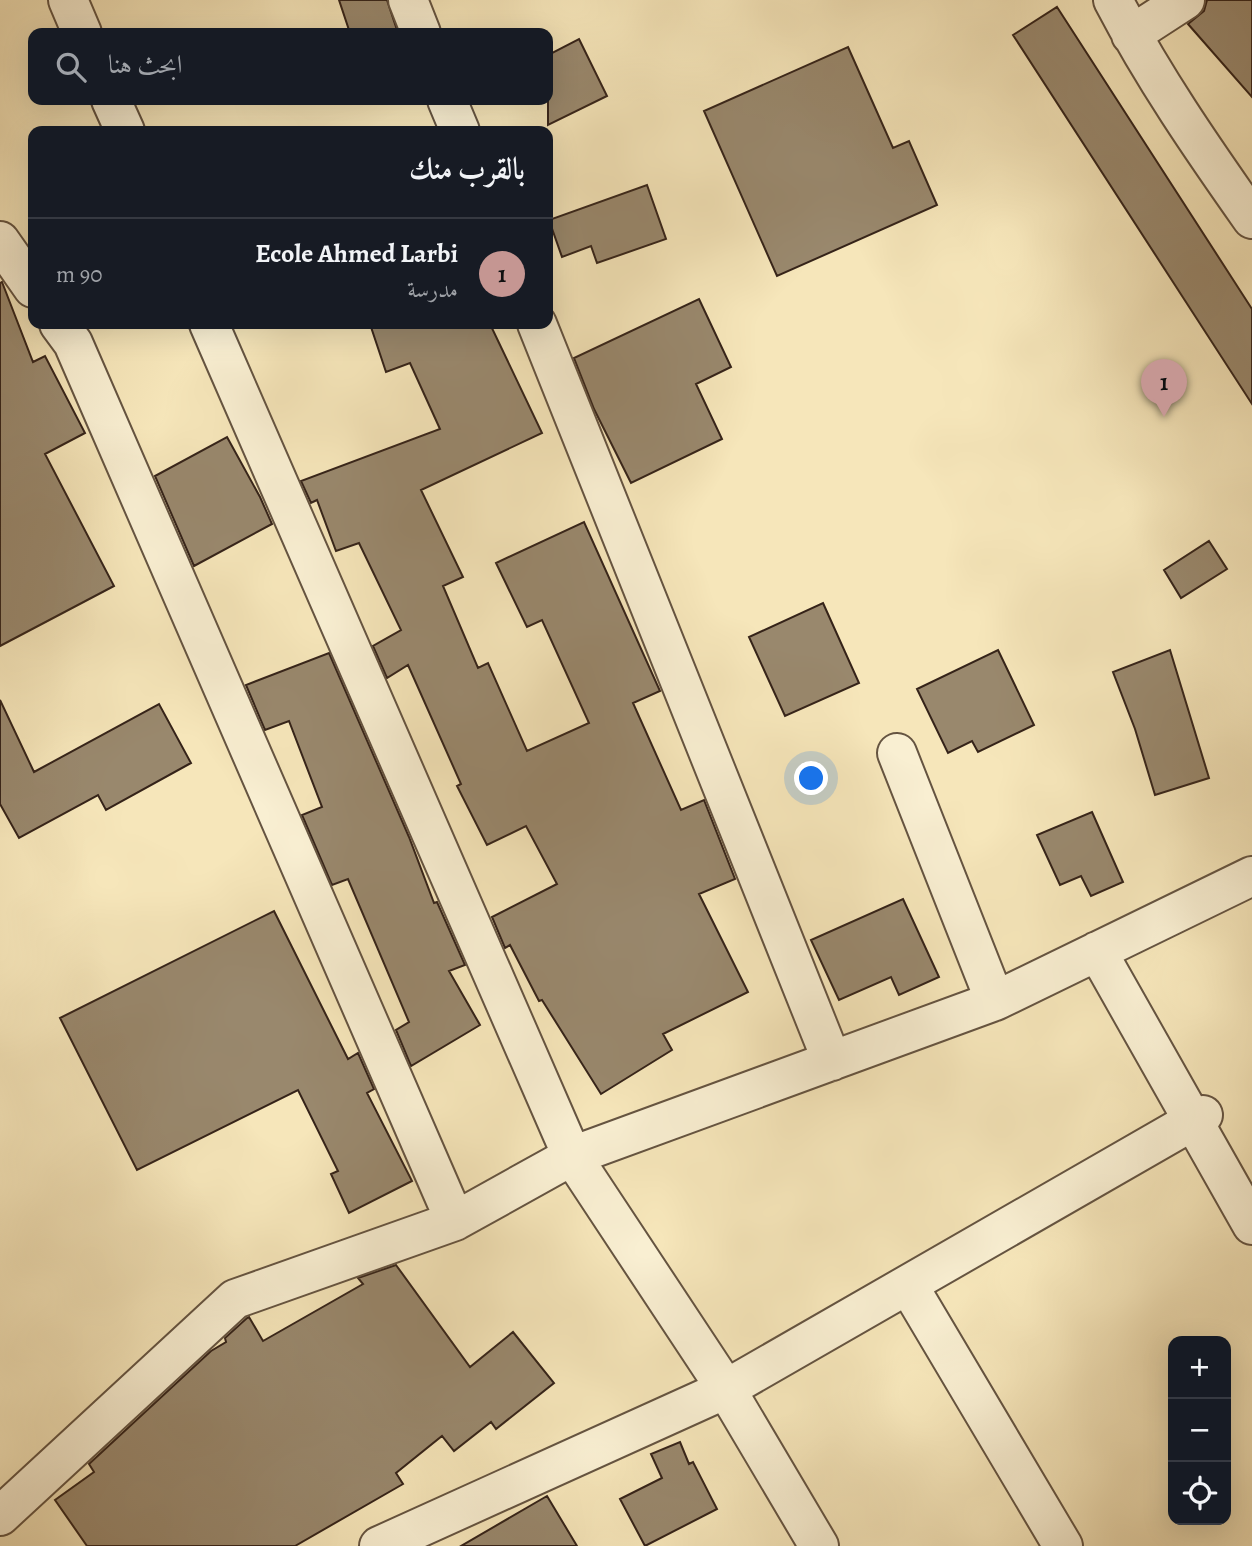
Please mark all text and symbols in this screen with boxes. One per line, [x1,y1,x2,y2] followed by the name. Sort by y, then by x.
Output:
[28,28,553,105] search box
[108,47,183,82] text: ابحث هنا
[52,48,90,86] icon: search
[409,149,525,189] text: بالقرب منك
[255,236,458,271] text: Ecole Ahmed Larbi
[56,259,102,290] text: 90 m
[498,259,506,290] text: 1
[407,274,458,305] text: مدرسة
[1141,359,1187,417] pin: 1
[794,761,828,795] your location
[1168,1336,1231,1525] map controls
[1168,1336,1231,1399] button: +
[1168,1399,1231,1462] button: −
[1168,1462,1231,1525] button: locate

